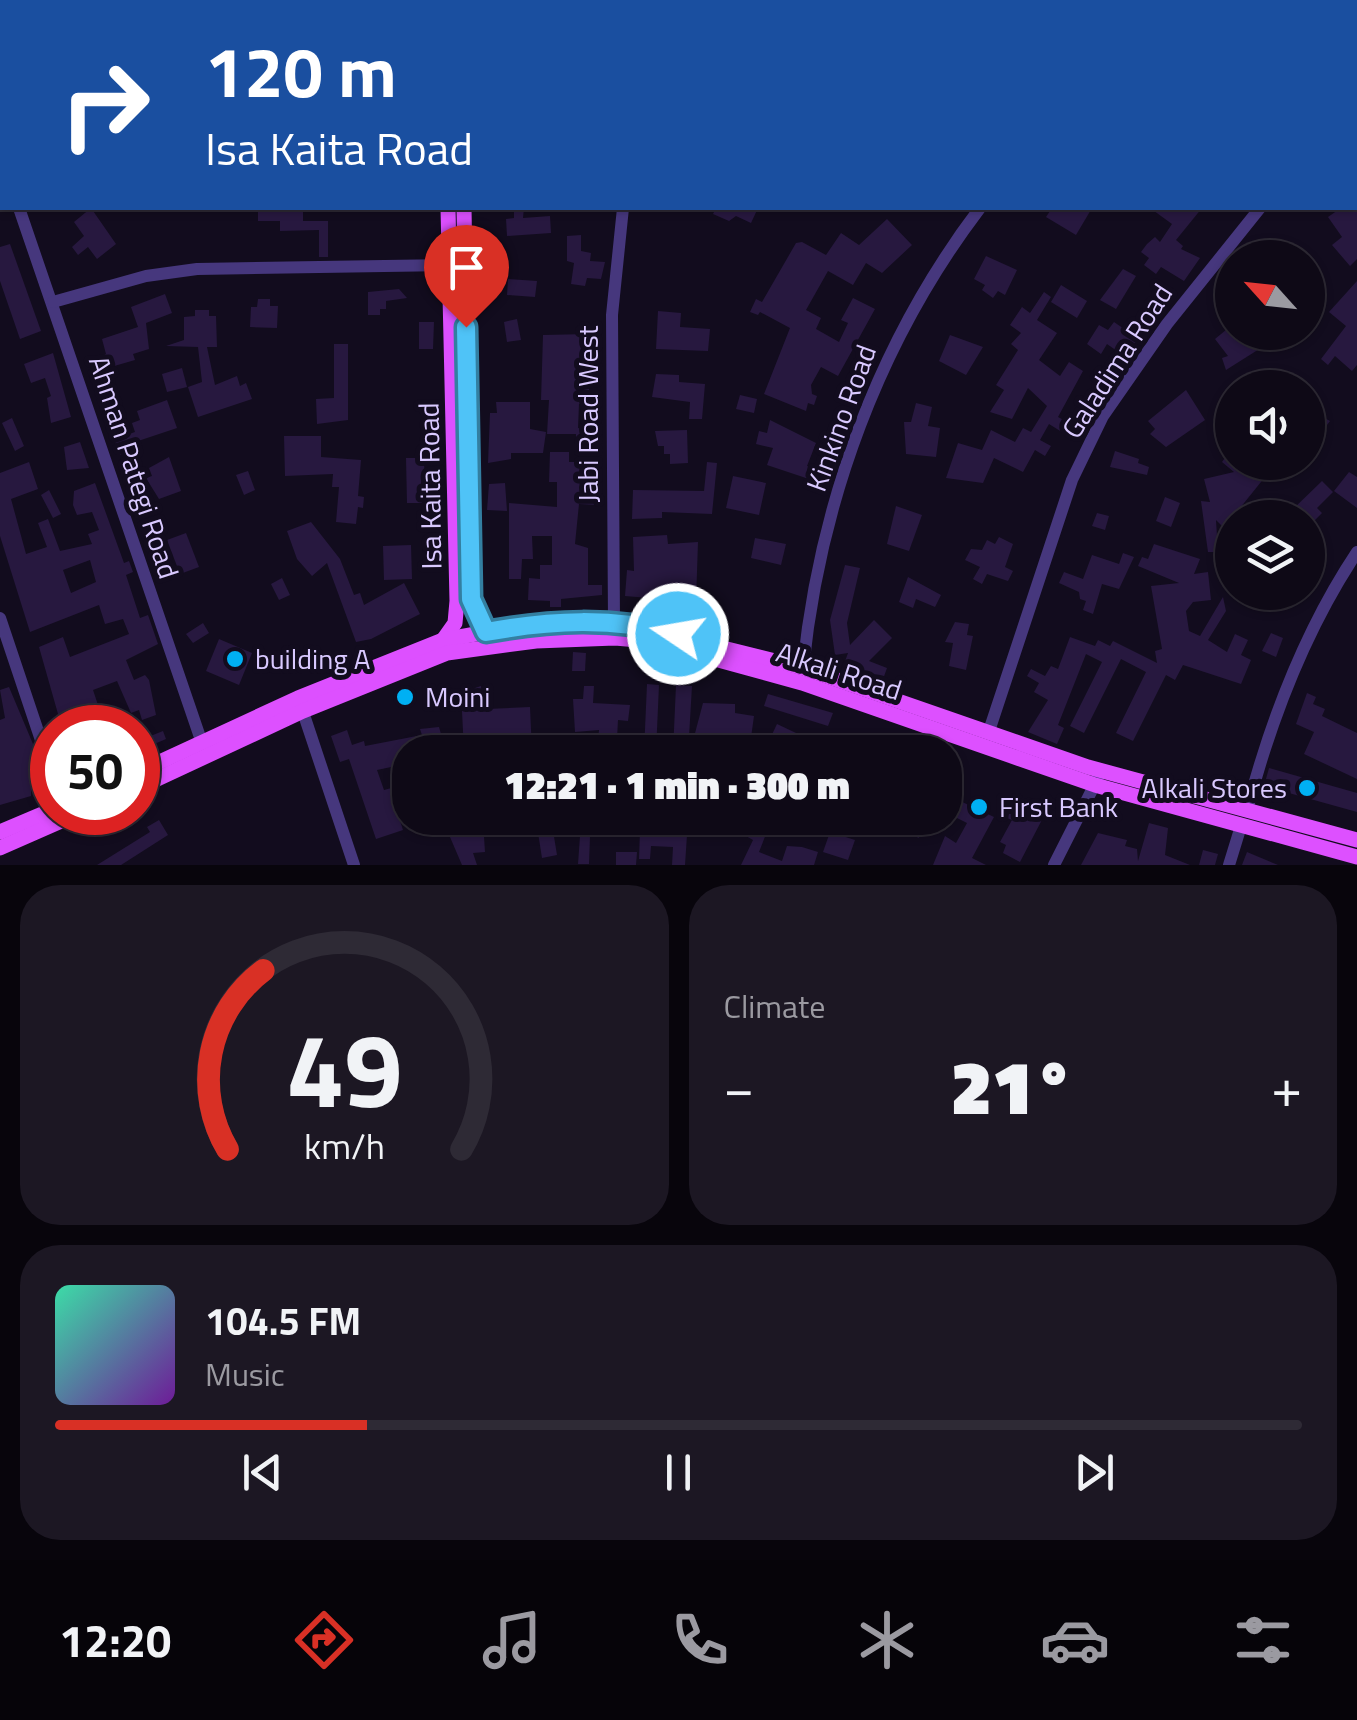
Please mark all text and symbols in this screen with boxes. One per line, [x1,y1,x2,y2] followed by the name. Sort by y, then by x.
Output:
[205,18,397,124] text: 120 m
[40,40,170,170] icon: right
[205,114,473,182] text: Isa Kaita Road
[424,225,509,328] pin
[439,240,494,295] icon: arrive
[1215,240,1325,350] north arrow
[1215,240,1325,610] map controls
[1050,275,1183,447] street label: Galadima Road
[566,325,609,503] street label: Jabi Road West
[794,338,887,497] street label: Kinkino Road
[78,350,191,584] street label: Ahman Pategi Road
[1215,370,1325,480] button: sound
[407,402,452,570] street label: Isa Kaita Road
[1215,500,1325,610] button: layers
[626,582,730,686] position arrow
[771,630,908,711] street label: Alkali Road
[255,637,371,680] place label: building A
[224,648,246,670] marker: building A
[425,675,490,718] place label: Moini
[394,686,416,708] marker: Moini
[30,705,160,835] speed limit sign: 50
[504,756,850,814] text: 12:21 · 1 min · 300 m
[1142,766,1287,809] place label: Alkali Stores
[1296,777,1318,799] marker: Alkali Stores
[999,785,1118,828] place label: First Bank
[968,796,990,818] marker: First Bank
[724,982,825,1030] text: Climate
[286,989,402,1147] text: 49
[951,1029,1075,1143] text: 21°
[724,1045,754,1128] text: −
[1271,1045,1302,1128] text: +
[304,1118,385,1173] text: km/h
[205,1292,361,1350] text: 104.5 FM
[205,1350,285,1398] text: Music
[235,1445,290,1500] icon: previous
[651,1445,706,1500] icon: pause
[1067,1445,1122,1500] icon: next
[289,1605,359,1675] icon: directions
[477,1605,547,1675] icon: music
[665,1605,735,1675] icon: phone
[852,1605,922,1675] icon: climate
[1040,1605,1110,1675] icon: car
[1228,1605,1298,1675] icon: filters
[59,1606,171,1674] text: 12:20

